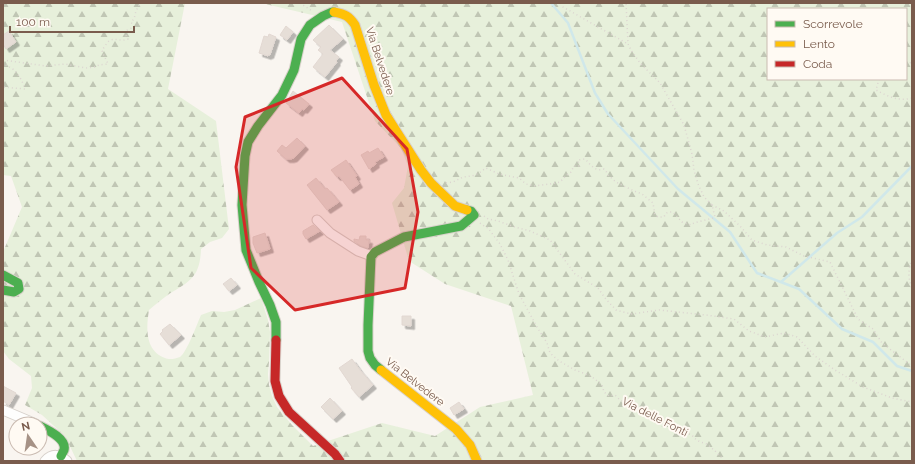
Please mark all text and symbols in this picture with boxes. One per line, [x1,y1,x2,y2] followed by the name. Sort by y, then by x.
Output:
[10,8,134,34] scale bar
[767,8,907,80] legend
[16,15,50,29] text: 100 m
[803,17,863,31] text: Scorrevole
[363,25,397,97] street label: Via Belvedere
[803,37,835,51] text: Lento
[803,57,832,71] text: Coda
[383,355,447,409] street label: Via Belvedere
[620,395,690,439] street label: Via delle Fonti
[8,416,48,456] north arrow
[20,419,31,434] text: N

